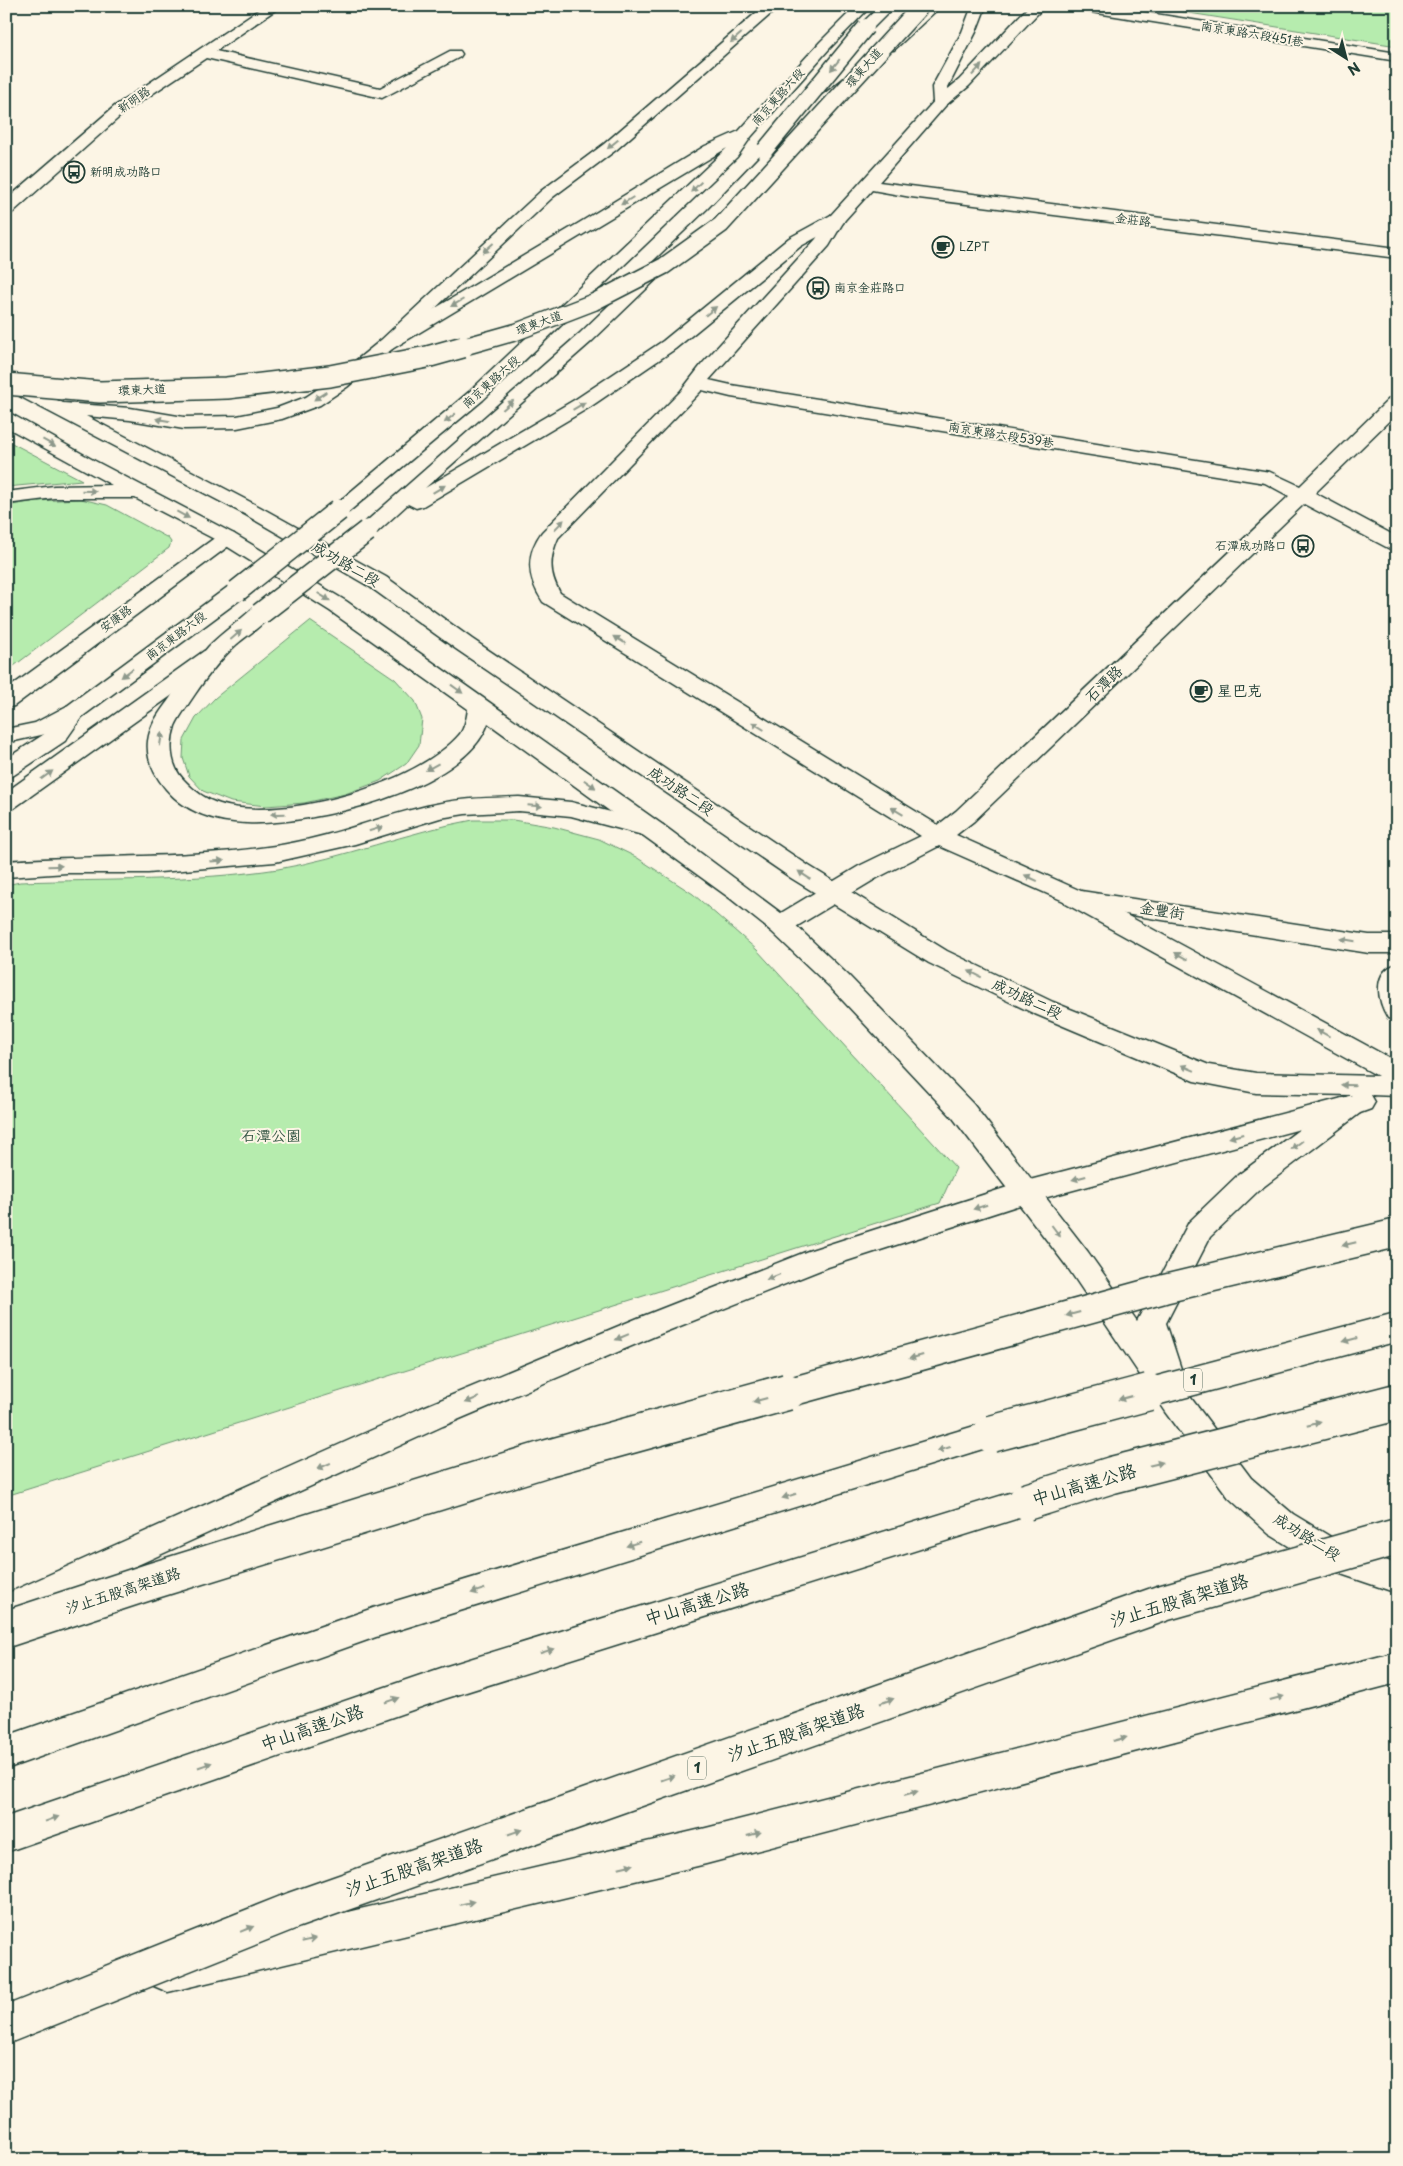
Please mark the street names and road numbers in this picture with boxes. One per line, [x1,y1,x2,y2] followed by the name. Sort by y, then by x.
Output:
[1200,16,1305,50] street label: 南京東路六段451巷
[841,43,886,91] street label: 環東大道
[746,64,808,129] street label: 南京東路六段
[114,81,153,117] street label: 新明路
[1114,208,1152,230] street label: 金莊路
[513,305,564,339] street label: 環東大道
[458,350,523,412] street label: 南京東路六段
[118,379,166,399] street label: 環東大道
[947,417,1055,451] street label: 南京東路六段539巷
[309,534,385,591] street label: 成功路二段
[96,600,135,636] street label: 安康路
[141,606,210,664] street label: 南京東路六段
[1079,659,1127,707] street label: 石潭路
[644,759,719,820] street label: 成功路二段
[1138,895,1186,924] street label: 金豐街
[989,971,1066,1024] street label: 成功路二段
[1184,1368,1202,1392] road number: 1
[1028,1456,1139,1511] street label: 中山高速公路
[1270,1506,1346,1565] street label: 成功路二段
[62,1560,183,1619] street label: 汐止五股高架道路
[1106,1566,1251,1634] street label: 汐止五股高架道路
[641,1574,752,1631] street label: 中山高速公路
[723,1695,868,1768] street label: 汐止五股高架道路
[256,1696,367,1757] street label: 中山高速公路
[688,1756,706,1780] road number: 1
[341,1830,486,1903] street label: 汐止五股高架道路

